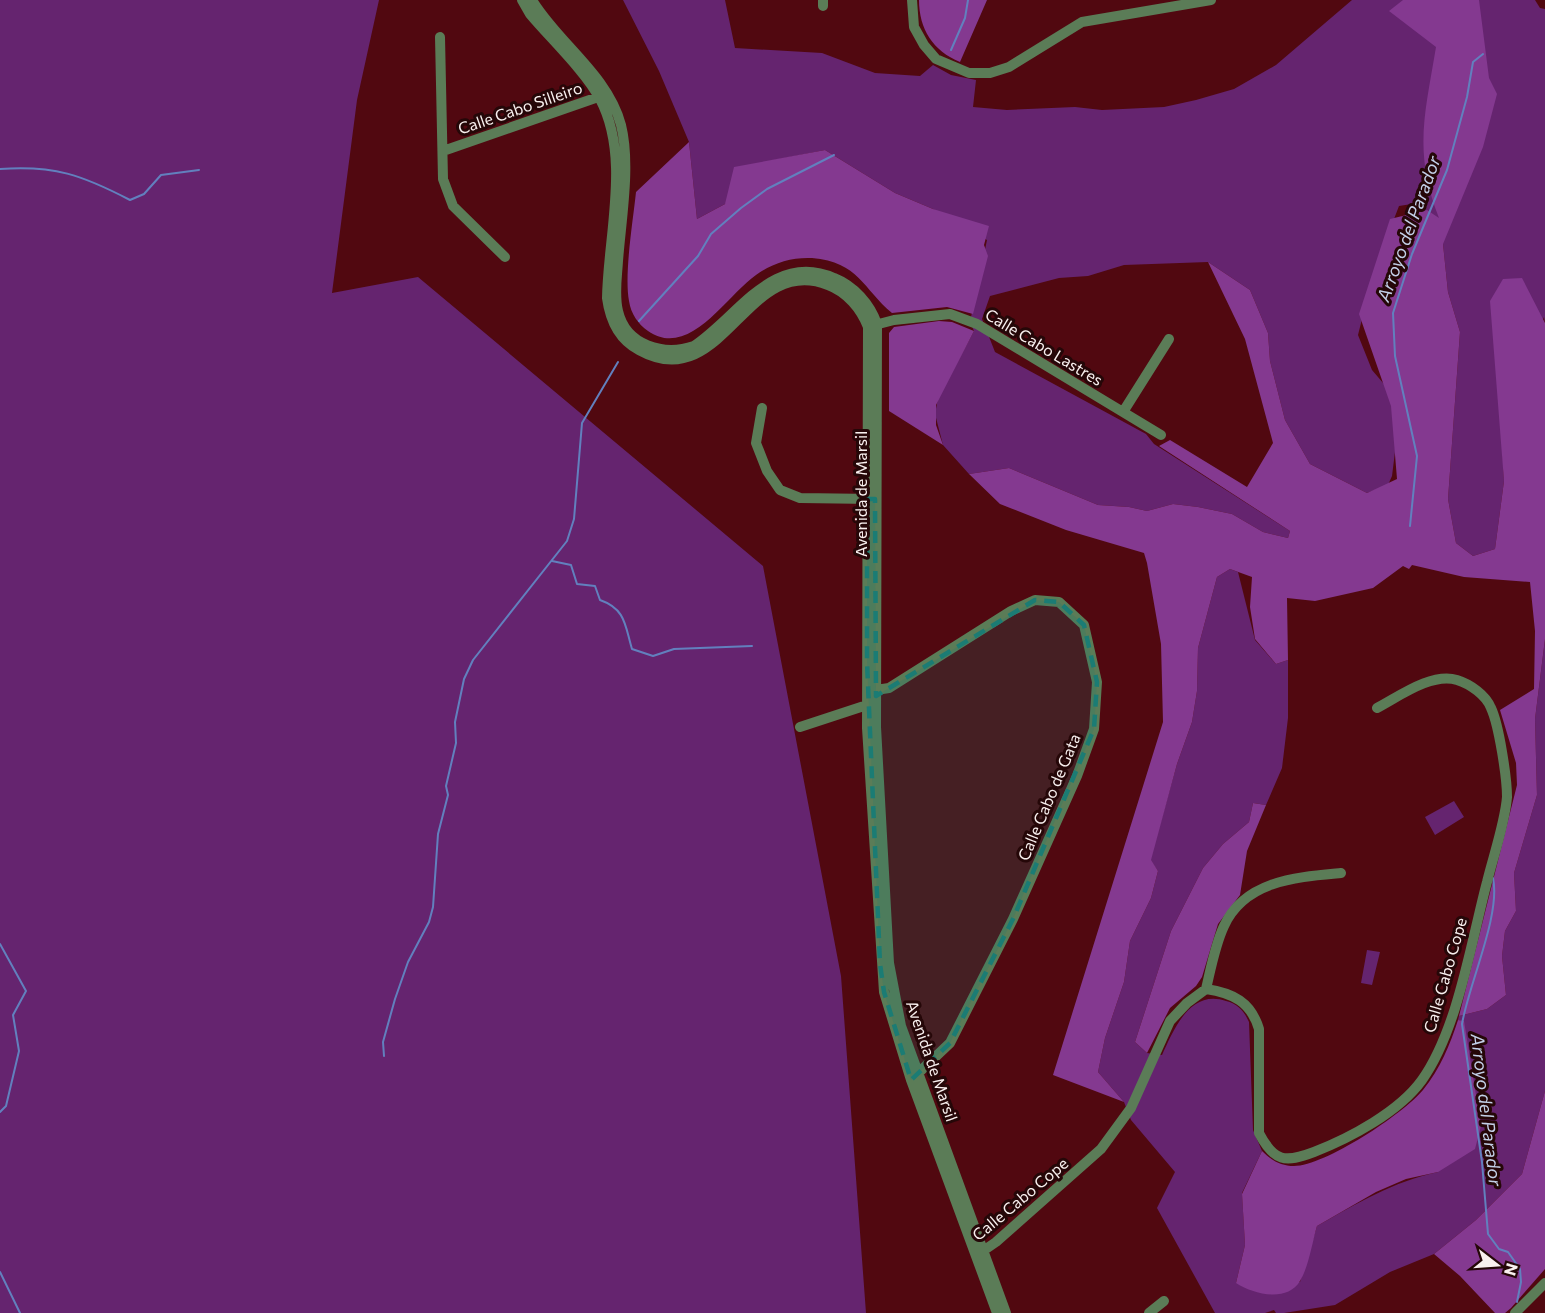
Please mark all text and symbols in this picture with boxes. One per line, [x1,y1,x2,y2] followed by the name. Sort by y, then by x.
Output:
[455,77,584,138] street label: Calle Cabo Silleiro
[1371,152,1445,305] water label: Arroyo del Parador
[982,304,1106,389] street label: Calle Cabo Lastres
[851,431,870,557] street label: Avenida de Marsil
[1013,730,1084,863] street label: Calle Cabo de Gata
[1419,915,1470,1035] street label: Calle Cabo Cope
[903,998,962,1124] street label: Avenida de Marsil
[1467,1031,1507,1188] water label: Arroyo del Parador
[968,1153,1071,1244] street label: Calle Cabo Cope
[1467,1235,1527,1295] north arrow
[1501,1261,1523,1278] text: N

